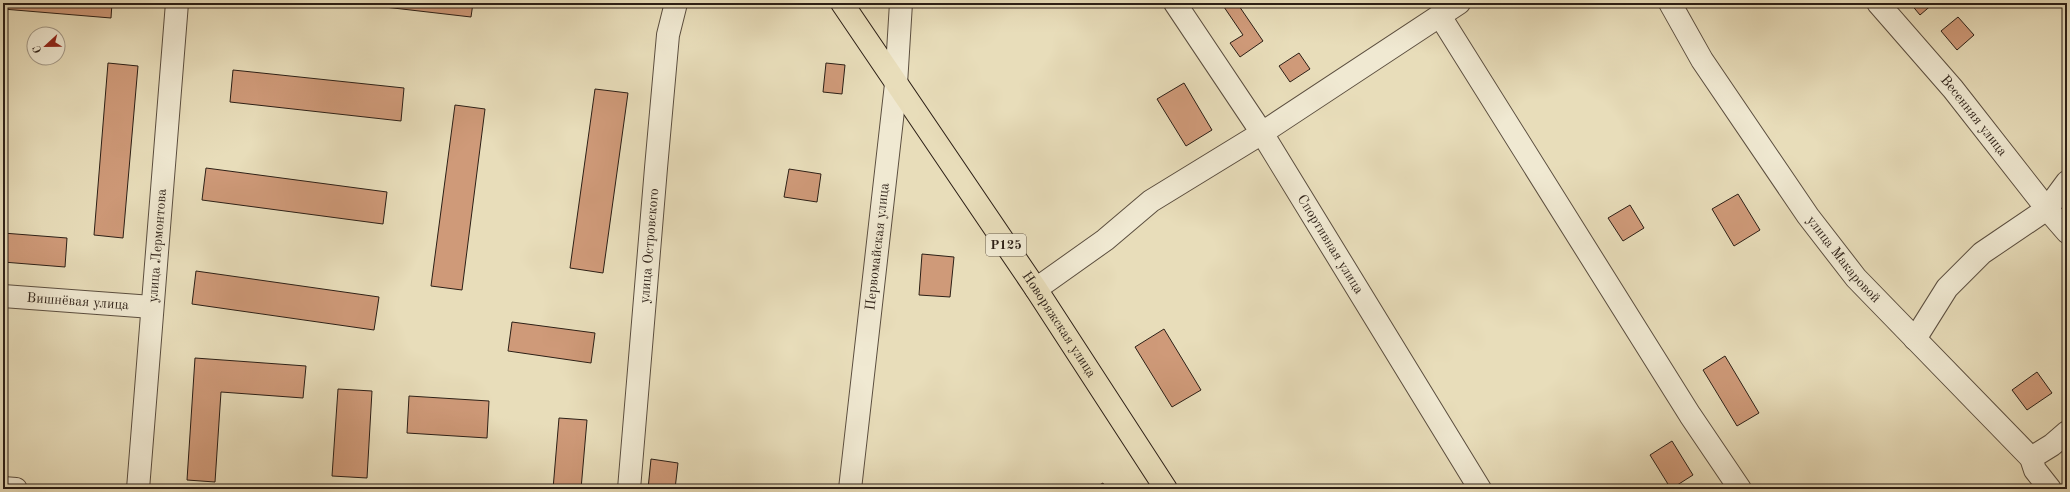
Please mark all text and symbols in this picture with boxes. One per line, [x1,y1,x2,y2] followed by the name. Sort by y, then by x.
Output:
[26,26,66,66] north arrow
[32,44,45,55] text: С
[1938,73,2010,159] street label: Весенняя улица
[863,182,892,311] street label: Первомайская улица
[146,188,169,303] street label: улица Лермонтова
[638,188,661,304] street label: улица Островского
[1294,192,1366,297] street label: Спортивная улица
[1804,213,1883,305] street label: улица Макаровой
[986,234,1026,256] road number: Р125
[1019,269,1099,380] street label: Новоряжская улица
[26,291,130,312] street label: Вишнёвая улица

